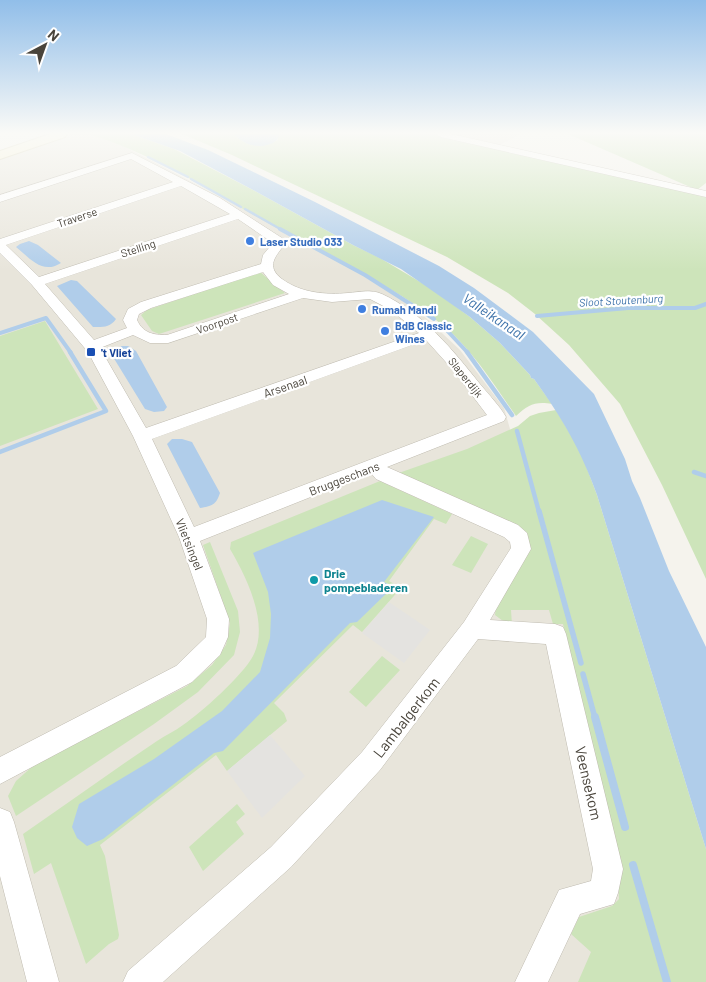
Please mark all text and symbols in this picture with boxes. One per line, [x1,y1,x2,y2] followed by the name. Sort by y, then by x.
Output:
[20,20,70,70] north arrow
[45,25,63,44] text: N
[55,204,99,230] street label: Traverse
[244,235,256,247] marker: Laser Studio 033
[260,235,342,248] place label: Laser Studio 033
[119,236,157,260] street label: Stelling
[460,289,528,343] water label: Valleikanaal
[579,291,664,309] water label: Sloot Stoutenburg
[356,303,368,315] marker: Rumah Mandi
[372,303,437,316] place label: Rumah Mandi
[194,310,240,336] street label: Voorpost
[395,319,452,345] place label: BdB Classic Wines
[379,325,391,337] marker: BdB Classic Wines
[85,346,97,358] marker: 't Vliet
[101,346,132,359] place label: 't Vliet
[446,354,486,400] street label: Slaperdijk
[261,372,309,400] street label: Arsenaal
[307,458,381,498] street label: Bruggeschans
[173,516,207,572] street label: Vlietsingel
[324,566,408,594] place label: Drie pompebladeren
[308,574,320,586] marker: Drie pompebladeren
[369,673,443,761] street label: Lambalgerkom
[572,744,606,822] street label: Veensekom

